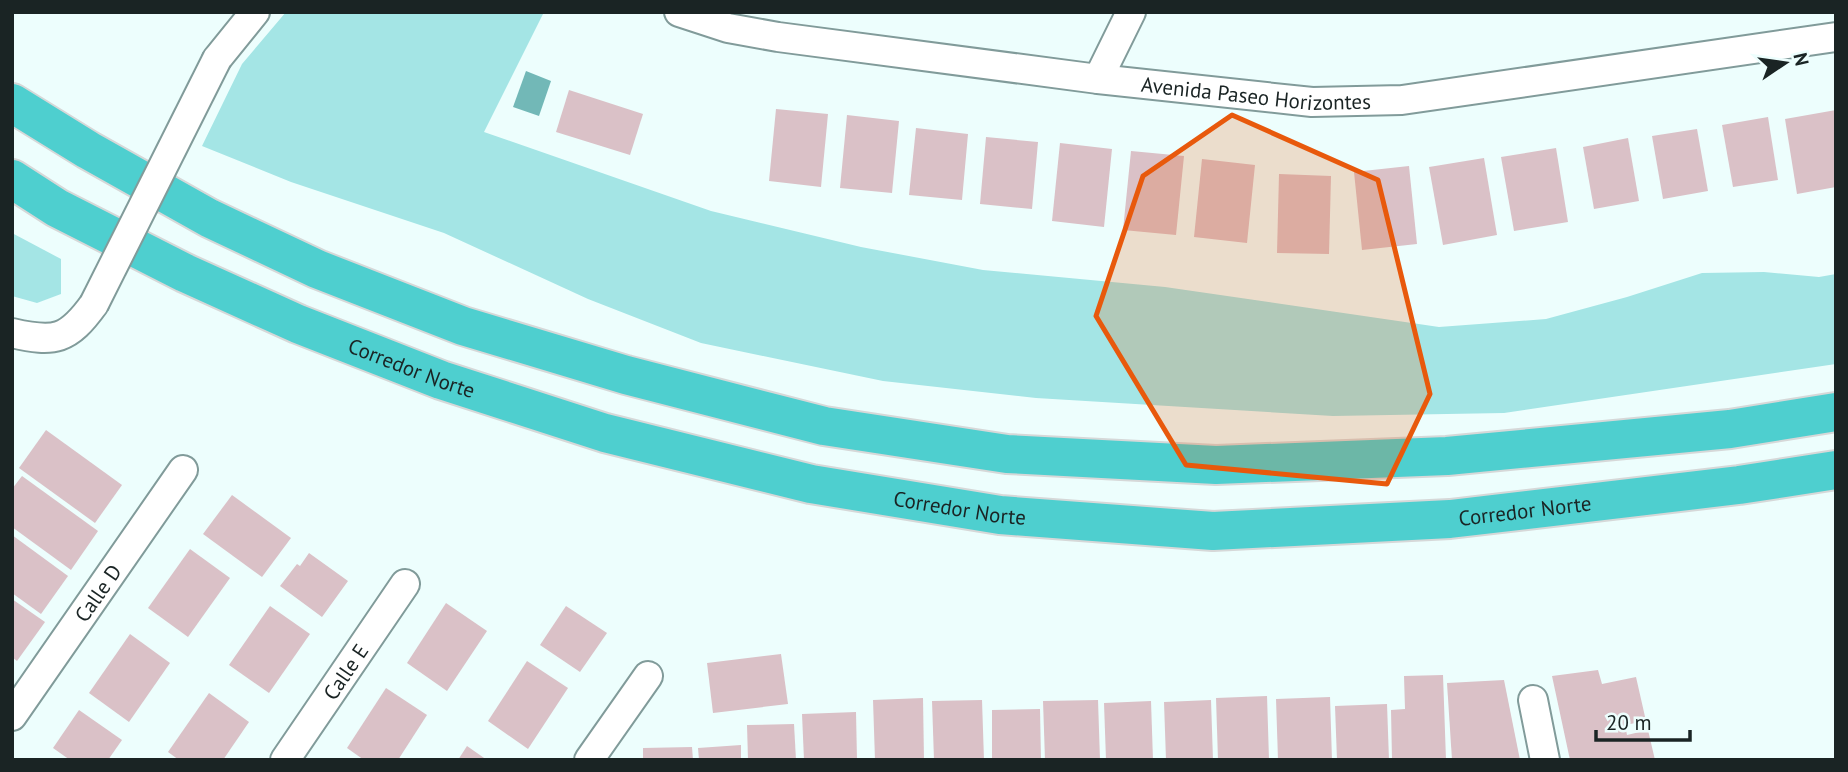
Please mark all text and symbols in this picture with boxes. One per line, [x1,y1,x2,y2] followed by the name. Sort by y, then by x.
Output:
[1750,28,1820,98] north arrow
[1788,50,1815,68] text: N
[1140,70,1371,116] street label: Avenida Paseo Horizontes
[344,332,479,404] street label: Corredor Norte
[892,484,1027,530] street label: Corredor Norte
[1457,489,1593,531] street label: Corredor Norte
[68,559,127,627] street label: Calle D
[317,638,374,705] street label: Calle E
[1596,698,1690,742] scale bar
[1606,709,1652,736] text: 20 m

